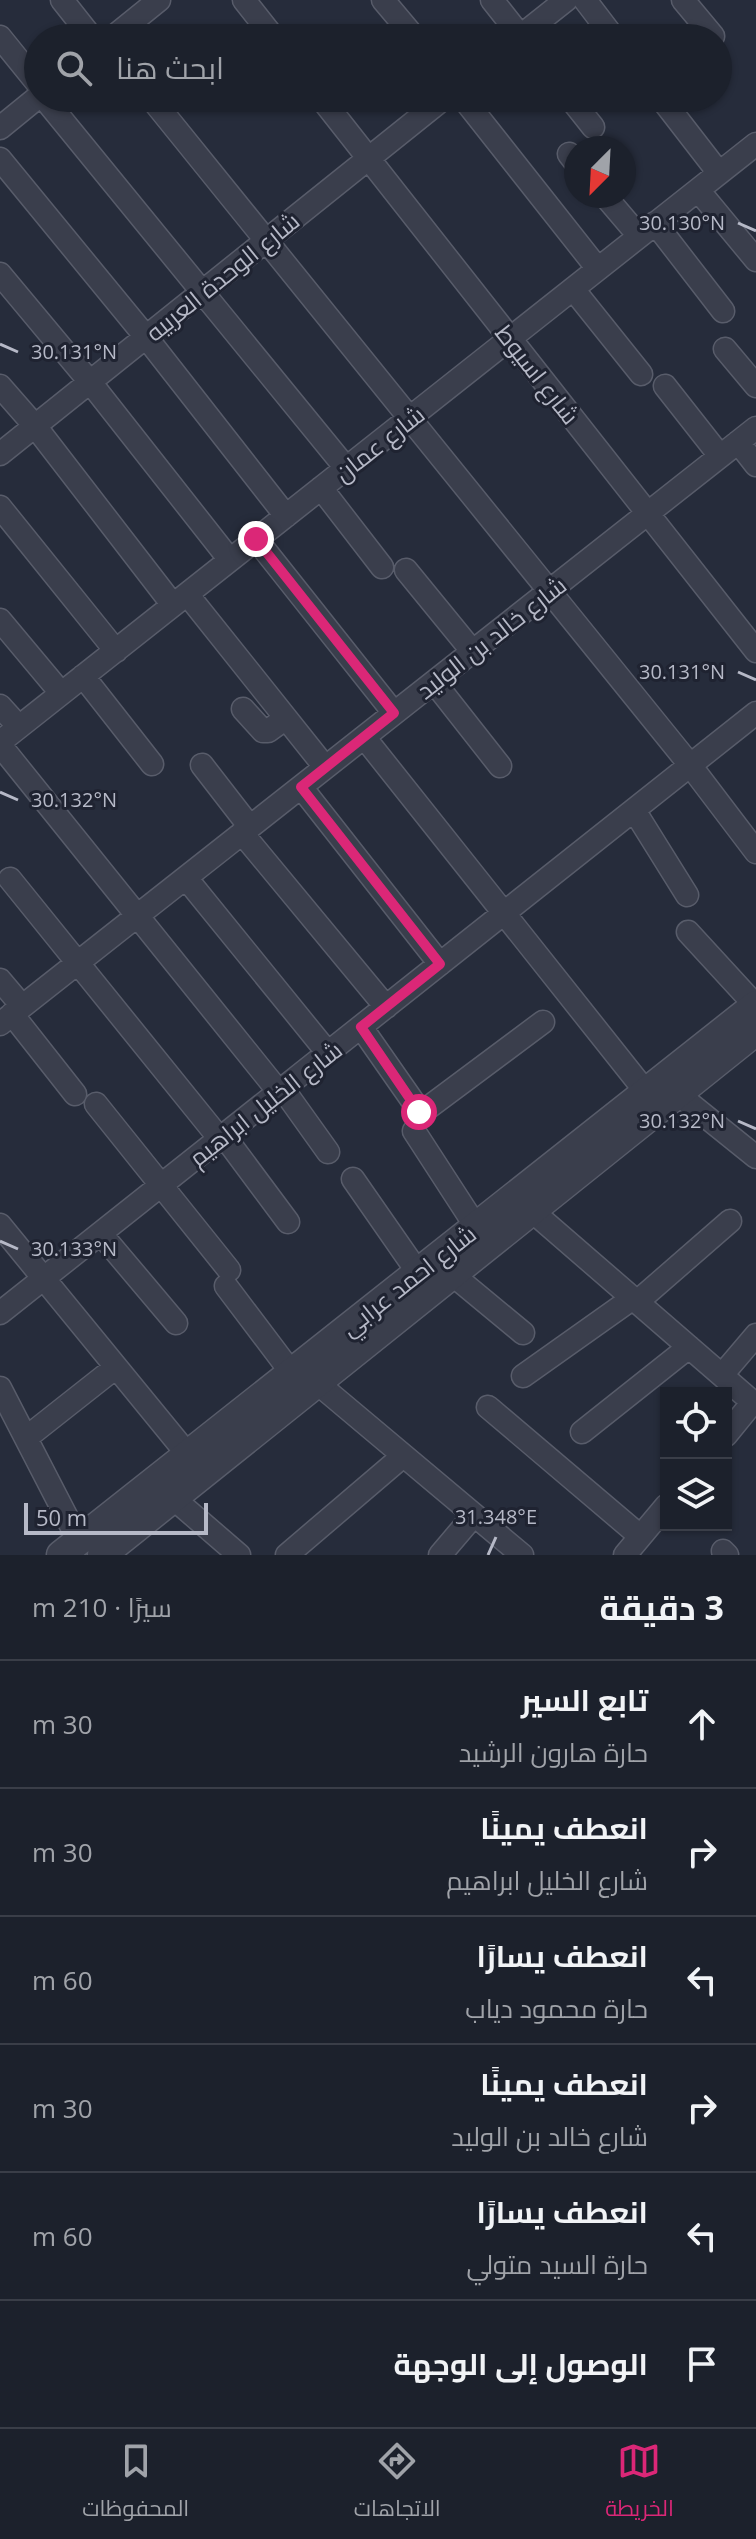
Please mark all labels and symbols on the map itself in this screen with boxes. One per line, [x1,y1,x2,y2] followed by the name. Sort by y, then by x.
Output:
[564,136,636,208] north arrow
[138,204,306,349] street label: شارع الوحدة العربيه
[639,209,725,236] text: 30.130°N
[488,317,587,431] street label: شارع اسيوط
[31,338,117,365] text: 30.131°N
[327,397,432,489] street label: شارع عمان
[238,521,274,557] route end
[409,568,573,707] street label: شارع خالد بن الوليد
[639,658,725,685] text: 30.131°N
[31,786,117,813] text: 30.132°N
[181,1033,349,1174] street label: شارع الخليل ابراهيم
[401,1094,437,1130] route start
[639,1107,725,1134] text: 30.132°N
[334,1217,485,1346] street label: شارع احمد عرابي
[31,1235,117,1262] text: 30.133°N
[24,1499,208,1535] scale bar
[455,1503,537,1530] text: 31.348°E

